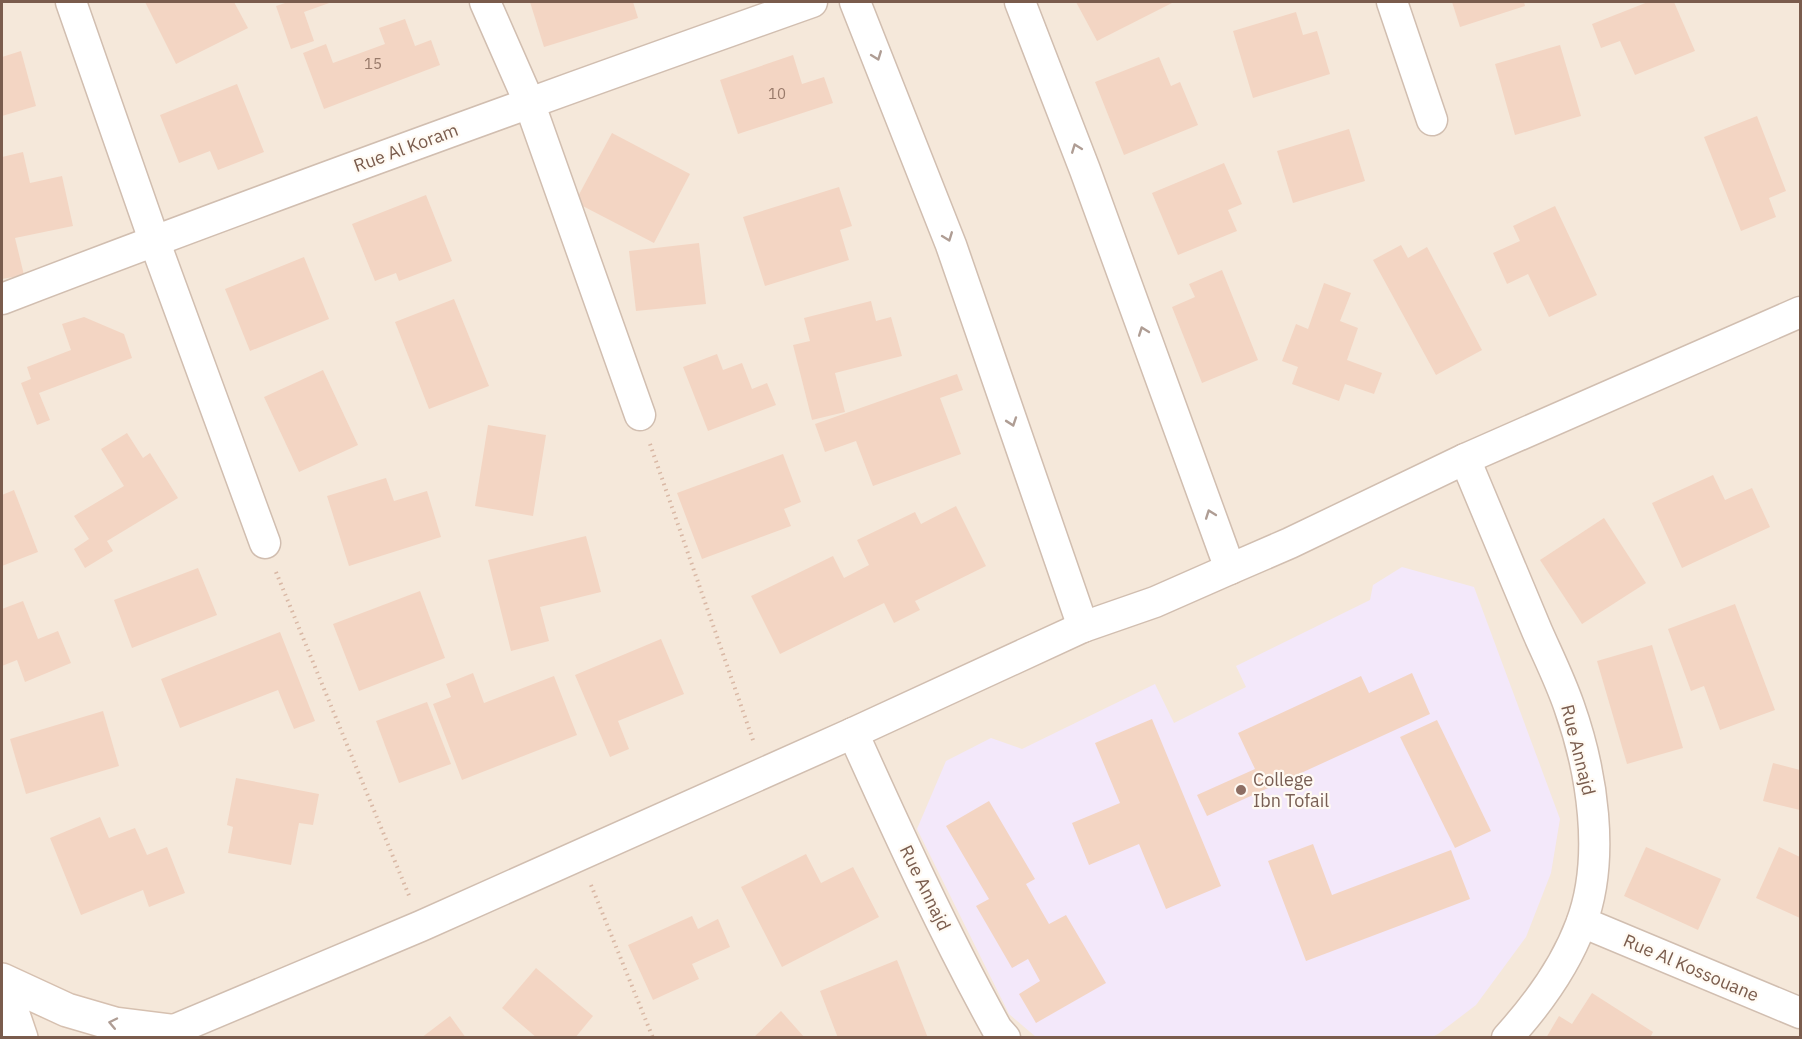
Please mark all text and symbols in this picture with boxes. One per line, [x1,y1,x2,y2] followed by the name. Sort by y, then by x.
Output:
[870,50,882,61] one-way arrow
[364,54,382,73] house number: 15
[768,84,786,103] house number: 10
[350,118,461,177] street label: Rue Al Koram
[1071,143,1083,154] one-way arrow
[941,231,953,242] one-way arrow
[1138,326,1151,337] one-way arrow
[1004,416,1017,427] one-way arrow
[1204,509,1217,520] one-way arrow
[1556,702,1601,797] street label: Rue Annajd
[1253,768,1329,812] place label: College Ibn Tofail
[1234,783,1248,797] marker: College Ibn Tofail
[895,841,956,934] street label: Rue Annajd
[1620,929,1763,1007] street label: Rue Al Kossouane
[109,1017,119,1030] one-way arrow

